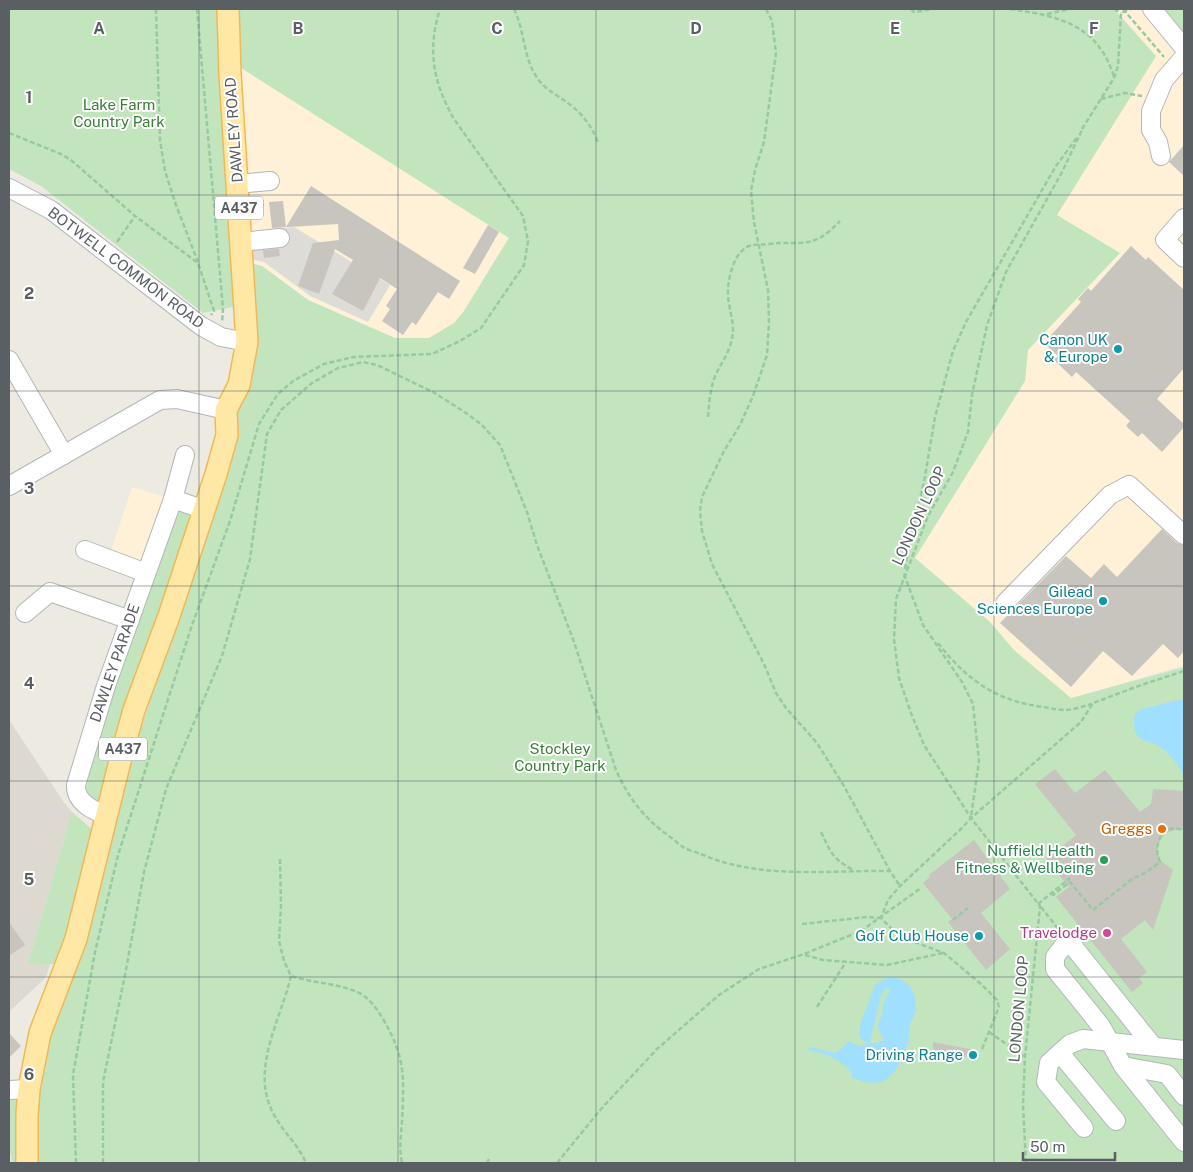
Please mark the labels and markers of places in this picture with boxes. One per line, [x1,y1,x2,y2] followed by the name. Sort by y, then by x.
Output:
[1039,331,1108,365] place label: Canon UK & Europe
[1112,343,1124,355] marker: Canon UK & Europe
[977,583,1093,617] place label: Gilead Sciences Europe
[1097,595,1109,607] marker: Gilead Sciences Europe
[1101,820,1152,837] place label: Greggs
[1156,823,1168,835] marker: Greggs
[956,842,1094,876] place label: Nuffield Health Fitness & Wellbeing
[1098,854,1110,866] marker: Nuffield Health Fitness & Wellbeing
[1020,924,1097,941] place label: Travelodge
[855,927,969,944] place label: Golf Club House
[1101,927,1113,939] marker: Travelodge
[973,930,985,942] marker: Golf Club House
[865,1046,963,1063] place label: Driving Range
[967,1049,979,1061] marker: Driving Range

